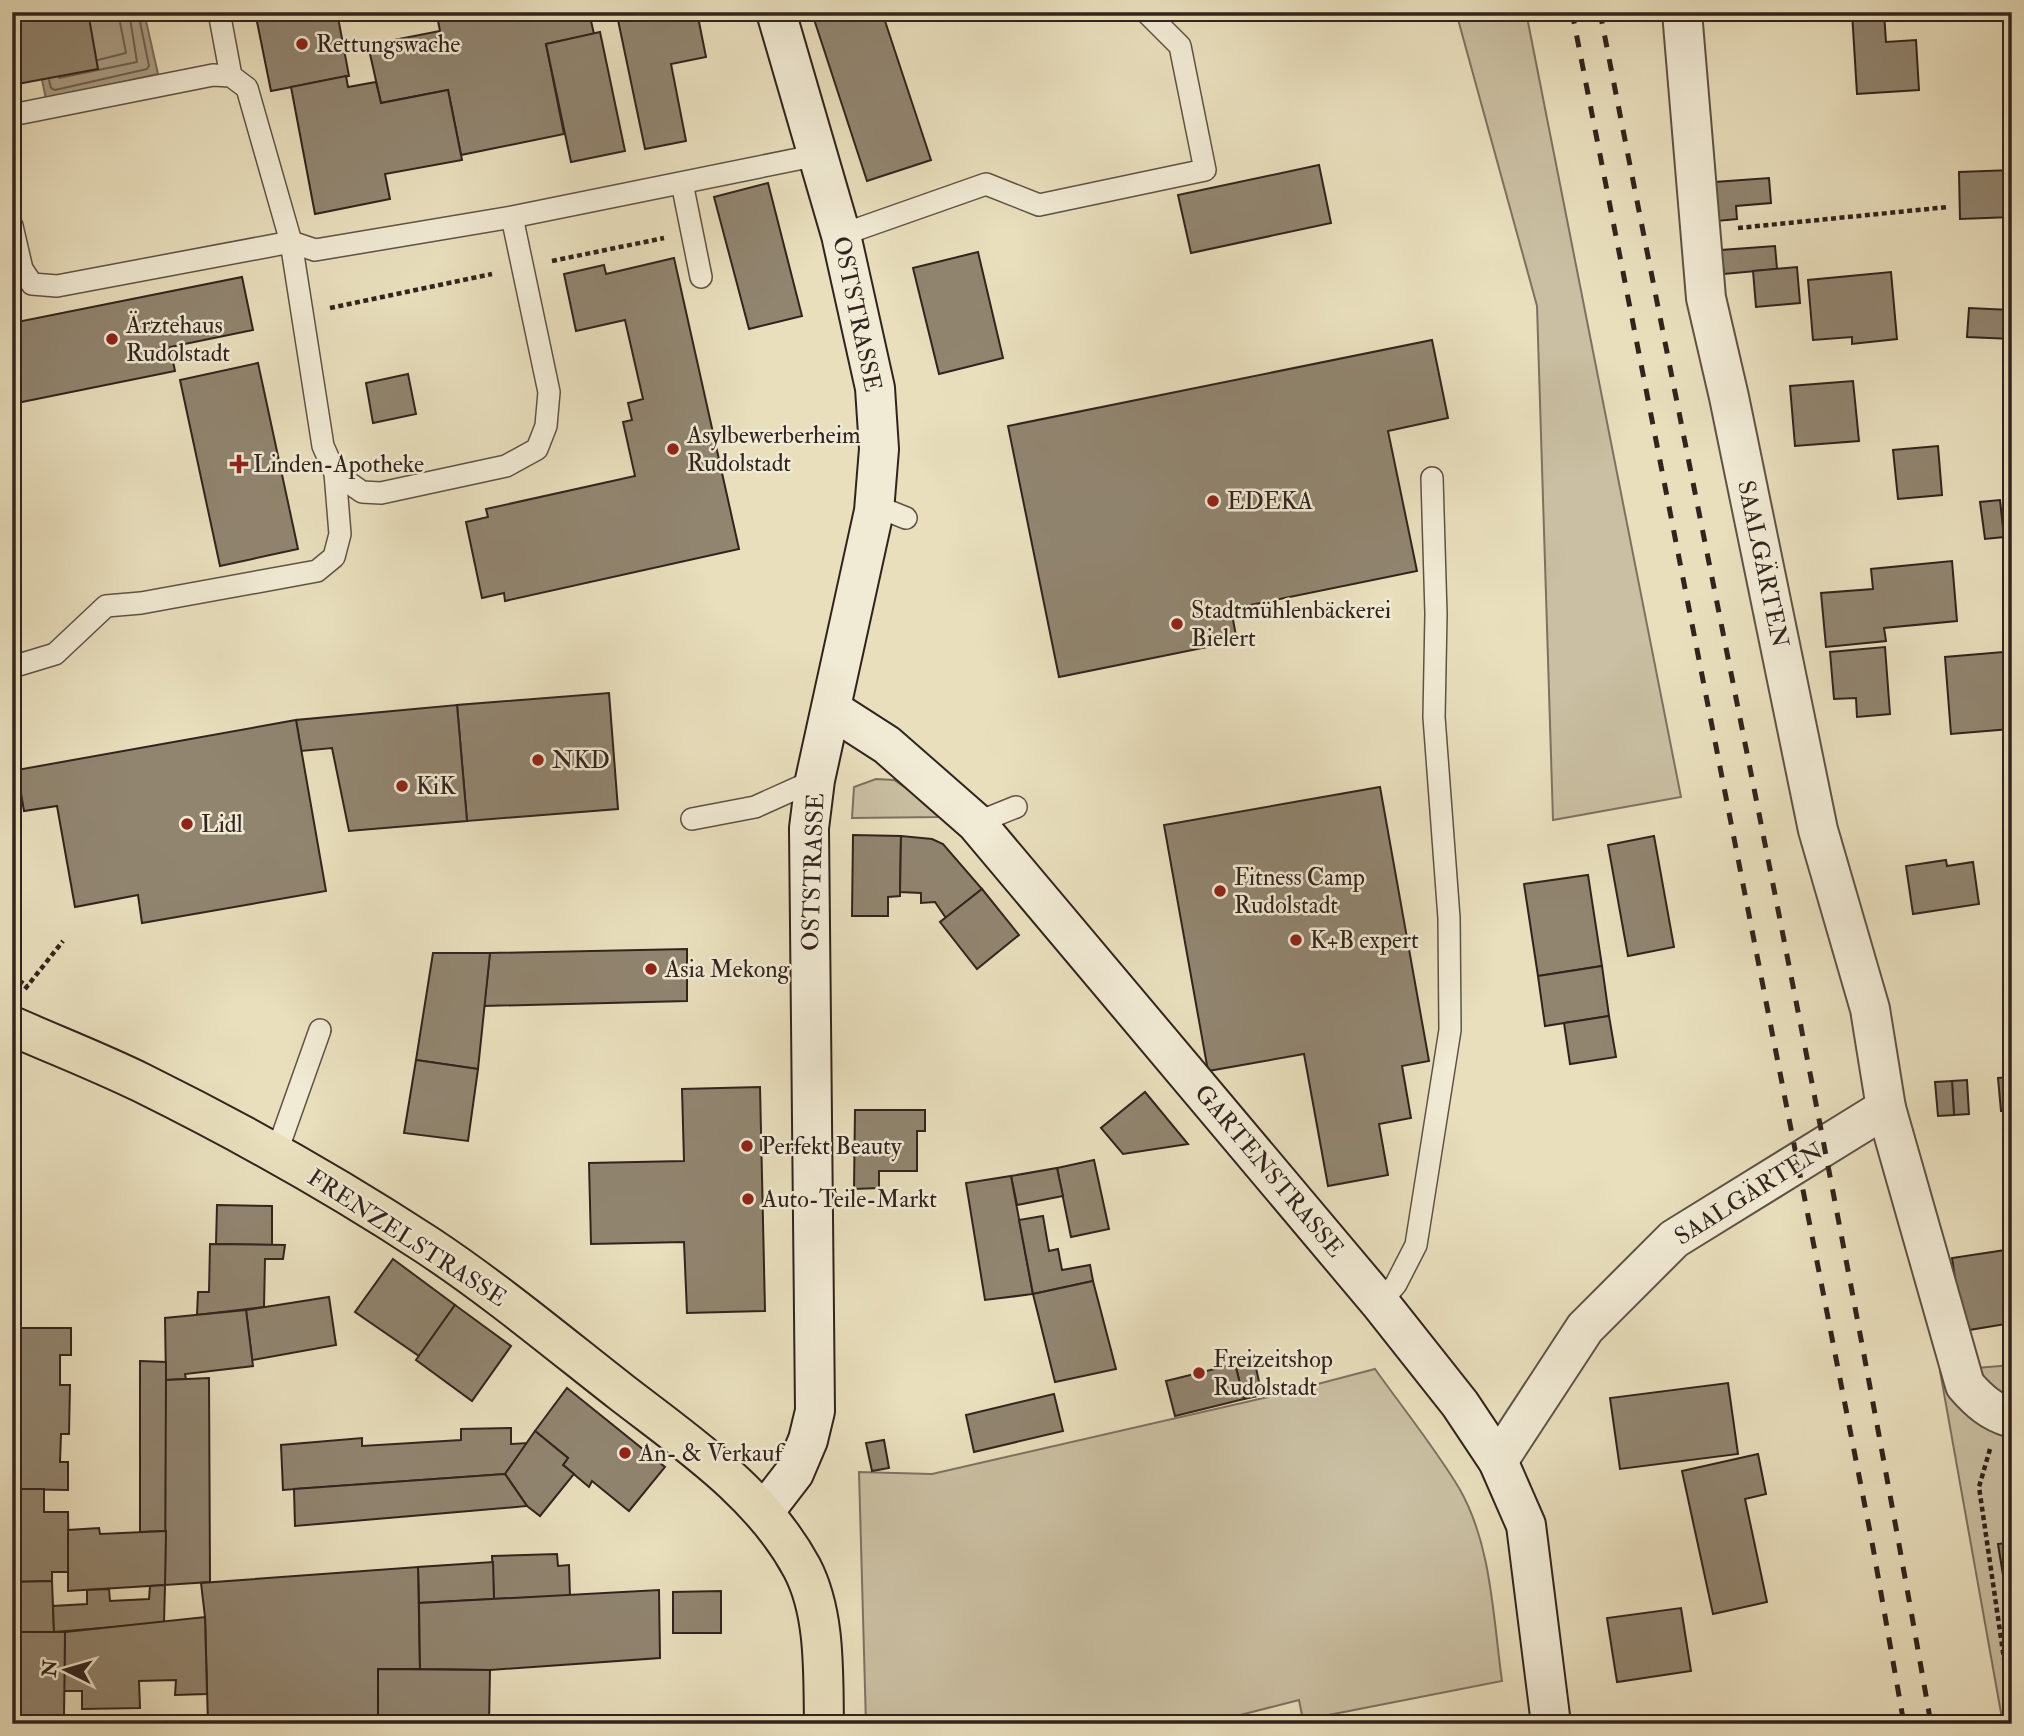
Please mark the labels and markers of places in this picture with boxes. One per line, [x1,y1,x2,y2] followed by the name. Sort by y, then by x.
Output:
[316,29,460,60] place label: Rettungswache
[294,36,310,52] marker: Rettungswache
[125,310,230,369] place label: Ärztehaus Rudolstadt
[104,331,120,347] marker: Ärztehaus Rudolstadt
[686,420,861,479] place label: Asylbewerberheim Rudolstadt
[665,441,681,457] marker: Asylbewerberheim Rudolstadt
[253,449,424,480] place label: Linden-Apotheke
[231,456,247,472] marker: Linden-Apotheke
[1227,486,1313,517] place label: EDEKA
[1205,493,1221,509] marker: EDEKA
[1191,595,1391,654] place label: Stadtmühlenbäckerei Bielert
[1169,616,1185,632] marker: Stadtmühlenbäckerei Bielert
[552,745,610,776] place label: NKD
[530,752,546,768] marker: NKD
[416,771,456,802] place label: KiK
[394,778,410,794] marker: KiK
[201,809,243,840] place label: Lidl
[179,816,195,832] marker: Lidl
[1234,862,1365,921] place label: Fitness Camp Rudolstadt
[1212,883,1228,899] marker: Fitness Camp Rudolstadt
[1310,925,1419,956] place label: K+B expert
[1288,932,1304,948] marker: K+B expert
[664,954,791,985] place label: Asia Mekong
[643,961,659,977] marker: Asia Mekong
[761,1131,902,1162] place label: Perfekt Beauty
[739,1138,755,1154] marker: Perfekt Beauty
[761,1184,937,1215] place label: Auto-Teile-Markt
[740,1191,756,1207] marker: Auto-Teile-Markt
[1213,1344,1333,1403] place label: Freizeitshop Rudolstadt
[1191,1365,1207,1381] marker: Freizeitshop Rudolstadt
[638,1438,785,1469] place label: An- & Verkauf
[617,1445,633,1461] marker: An- & Verkauf

